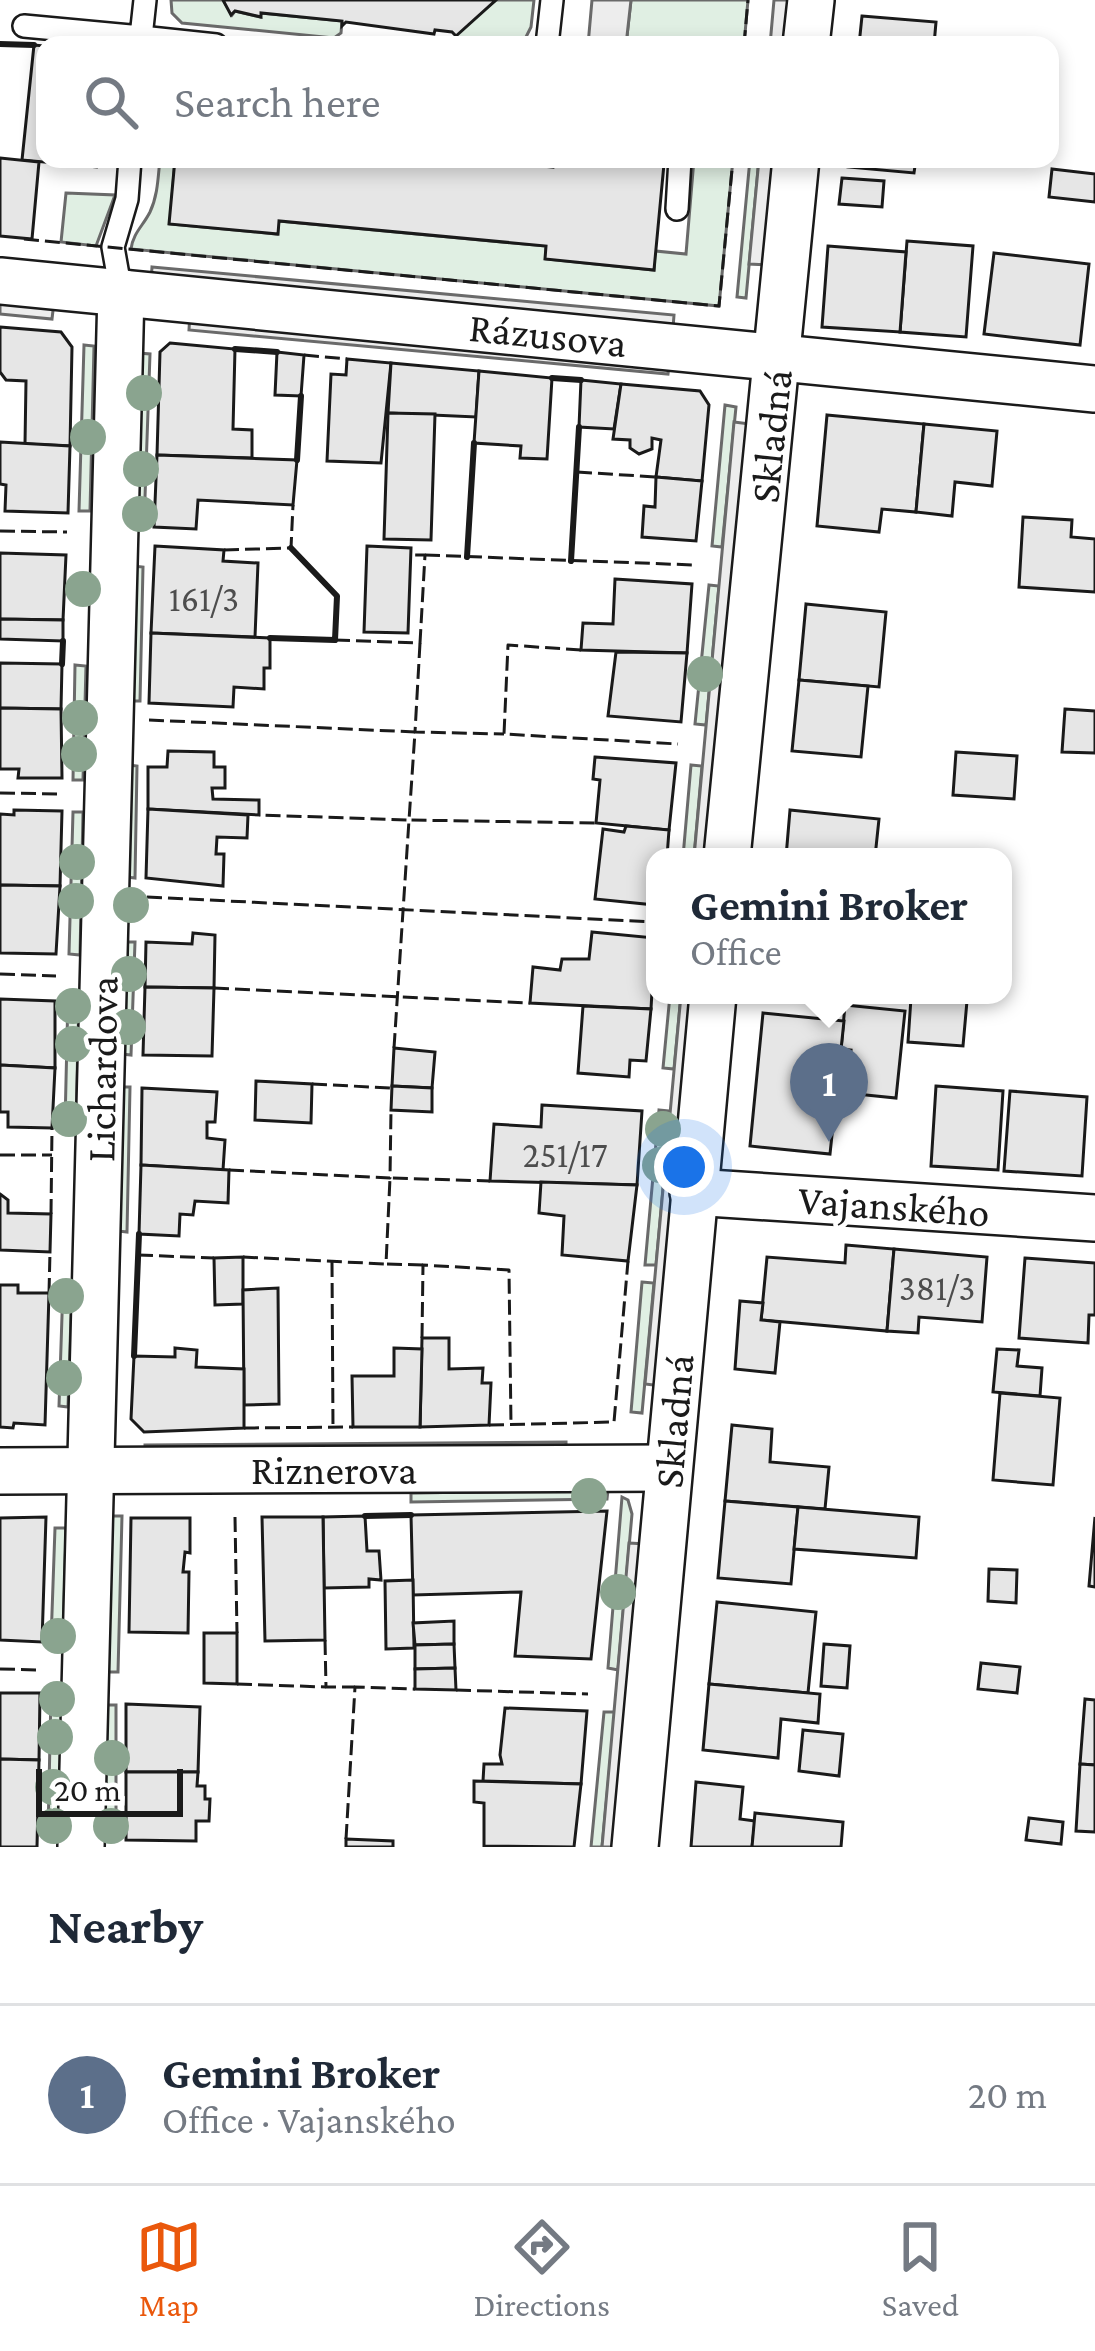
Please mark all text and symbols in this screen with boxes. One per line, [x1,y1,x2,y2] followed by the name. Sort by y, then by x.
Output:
[36,36,1059,168] search box
[78,69,144,135] icon: search
[174,77,381,127] text: Search here
[467,303,629,366] street label: Rázusova
[740,367,801,505] street label: Skladná
[169,579,239,619] house number: 161/3
[646,848,1012,1004] popup
[690,880,968,930] text: Gemini Broker
[690,930,782,973] text: Office
[76,975,127,1163] street label: Lichardova
[790,1043,868,1142] pin: 1
[522,1135,608,1175] house number: 251/17
[654,1137,714,1197] your location
[797,1175,991,1237] street label: Vajanského
[899,1268,975,1308] house number: 381/3
[644,1352,703,1490] street label: Skladná
[251,1446,417,1493] street label: Riznerova
[36,1763,183,1816] scale bar
[54,1771,121,1808] text: 20 m
[48,1897,203,1954] text: Nearby
[162,2048,440,2098] text: Gemini Broker
[80,2073,94,2116] text: 1
[968,2073,1047,2116] text: 20 m
[162,2098,456,2141] text: Office · Vajanského
[136,2214,202,2323] tab: Map
[474,2214,610,2323] tab: Directions
[882,2214,959,2323] tab: Saved

